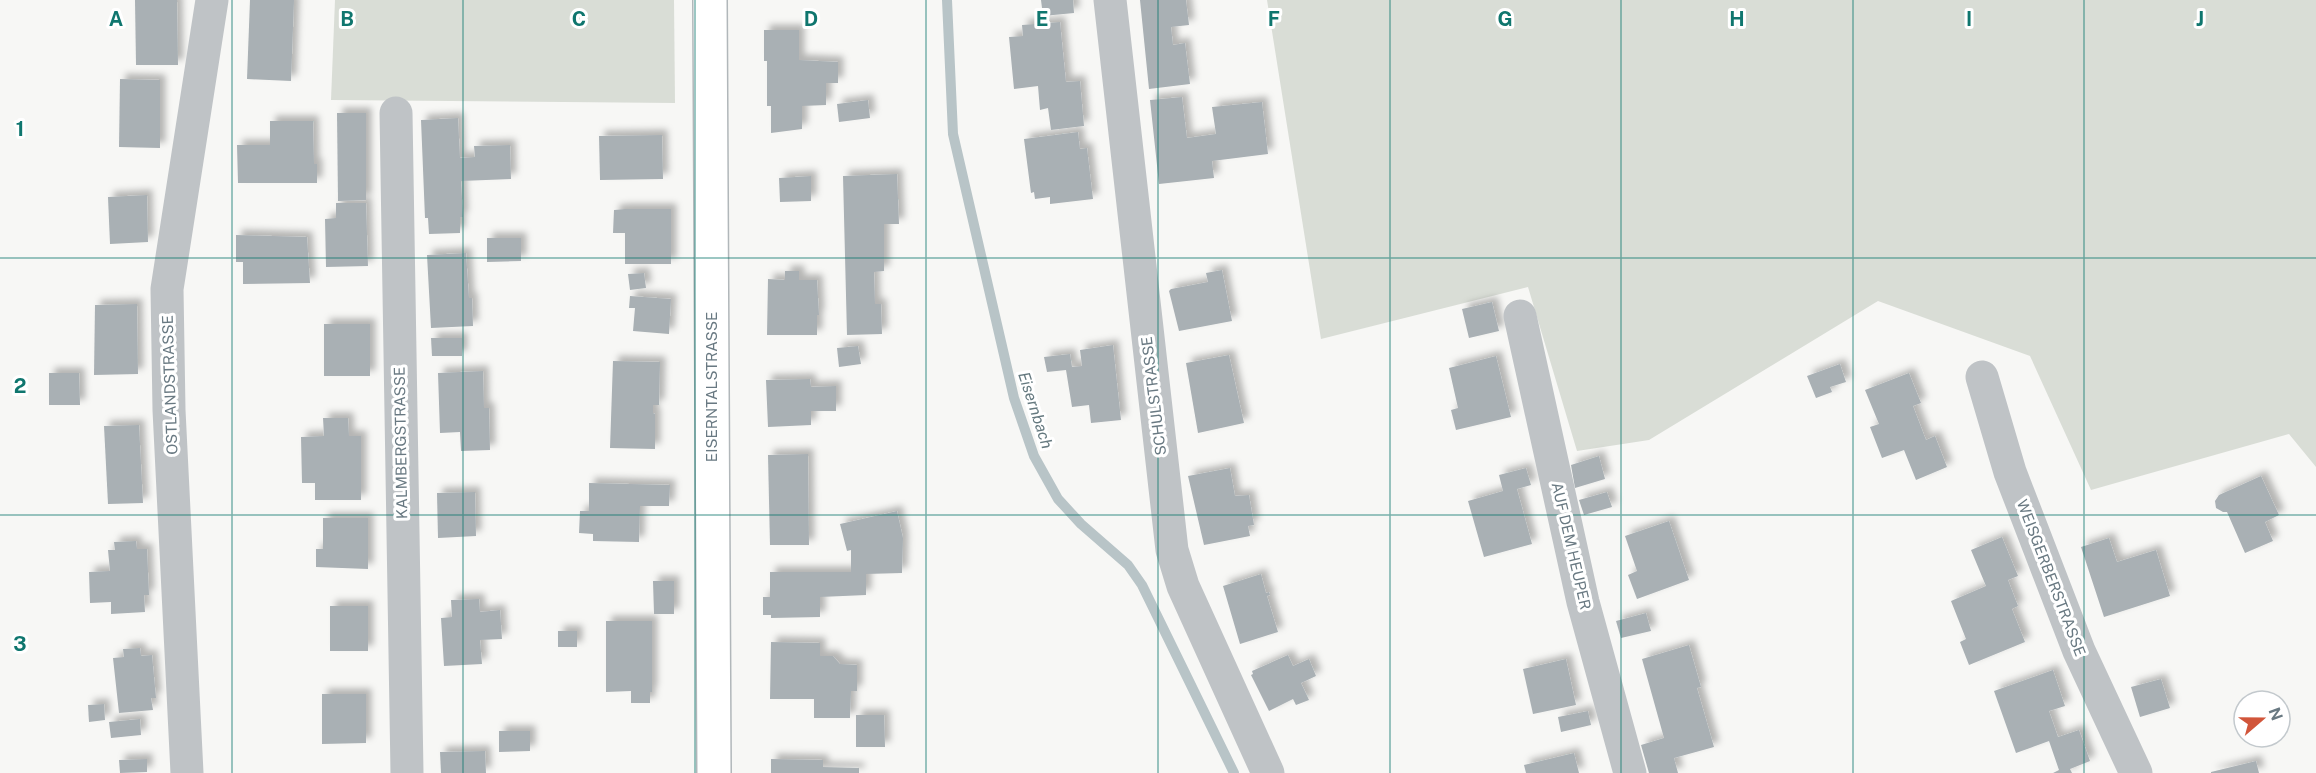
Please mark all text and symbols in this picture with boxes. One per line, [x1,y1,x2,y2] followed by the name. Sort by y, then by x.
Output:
[109,7,123,31] text: A
[340,7,354,31] text: B
[572,7,586,31] text: C
[804,7,818,31] text: D
[1036,7,1048,31] text: E
[1268,7,1280,31] text: F
[1497,7,1513,31] text: G
[1729,7,1745,31] text: H
[1966,7,1972,31] text: I
[2196,7,2204,31] text: J
[16,117,24,141] text: 1
[703,312,720,462] street label: EISERNTALSTRASSE
[159,315,180,455] street label: OSTLANDSTRASSE
[1138,336,1169,457] street label: SCHULSTRASSE
[391,367,410,519] street label: KALMBERGSTRASSE
[1014,369,1057,451] water label: Eisernbach
[14,374,26,398] text: 2
[1549,480,1594,611] street label: AUF DEM HEUPER
[2014,497,2089,659] street label: WEISGERBERSTRASSE
[13,632,27,656] text: 3
[2232,689,2292,749] north arrow
[2265,705,2287,723] text: N

